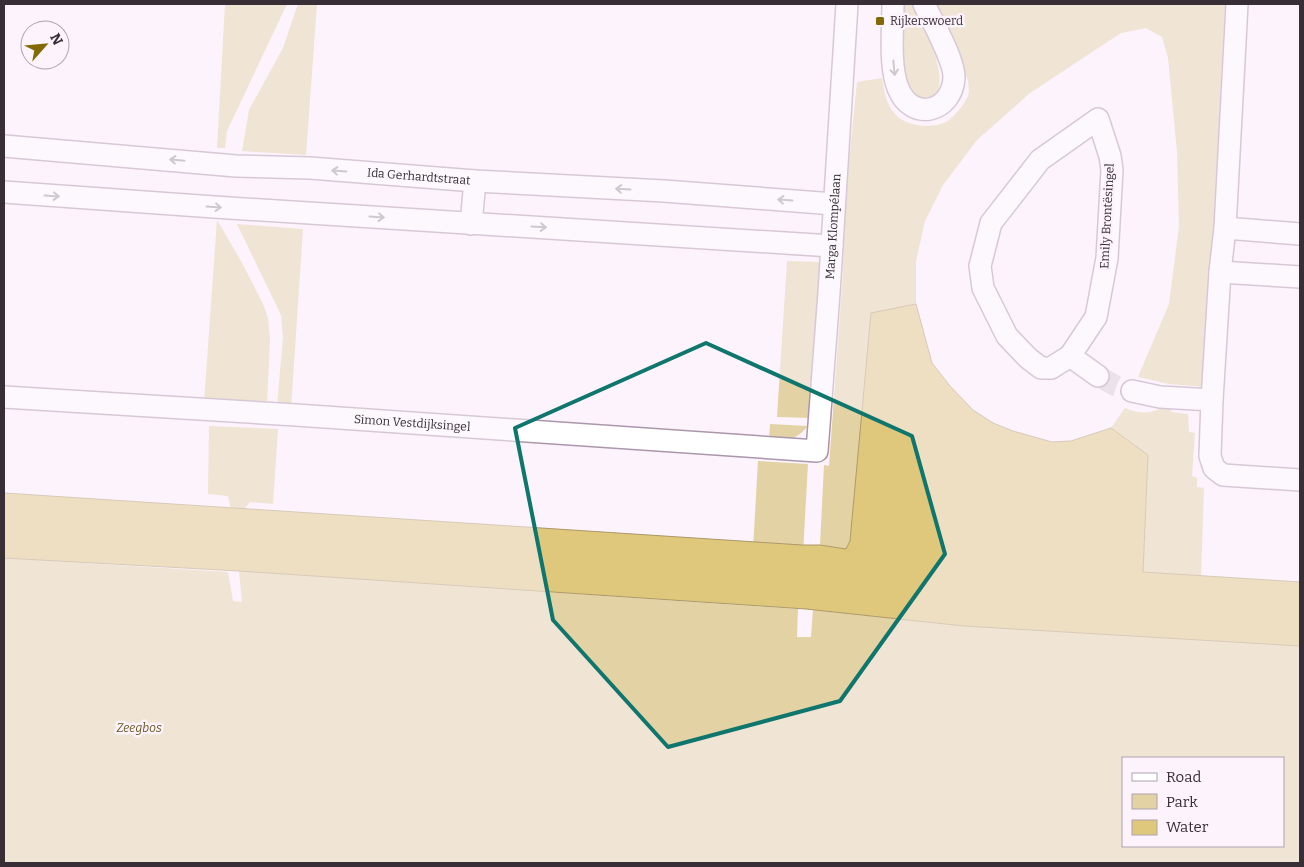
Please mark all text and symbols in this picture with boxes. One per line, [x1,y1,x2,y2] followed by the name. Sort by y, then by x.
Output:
[890,14,963,28] place label: Rijkerswoerd
[874,15,886,27] marker: Rijkerswoerd
[20,20,70,70] north arrow
[46,31,66,48] text: N
[889,60,899,76] one-way arrow
[169,155,185,165] one-way arrow
[1097,162,1117,269] street label: Emily Brontësingel
[331,166,347,175] one-way arrow
[367,166,472,188] street label: Ida Gerhardtstraat
[823,173,843,280] street label: Marga Klompélaan
[616,184,632,193] one-way arrow
[44,191,60,200] one-way arrow
[778,195,794,205] one-way arrow
[206,203,222,212] one-way arrow
[368,213,384,222] one-way arrow
[531,223,547,232] one-way arrow
[353,412,471,434] street label: Simon Vestdijksingel
[116,721,162,735] park label: Zeegbos
[1122,757,1284,847] legend
[1166,768,1201,786] text: Road
[1166,793,1198,811] text: Park
[1166,818,1209,836] text: Water

